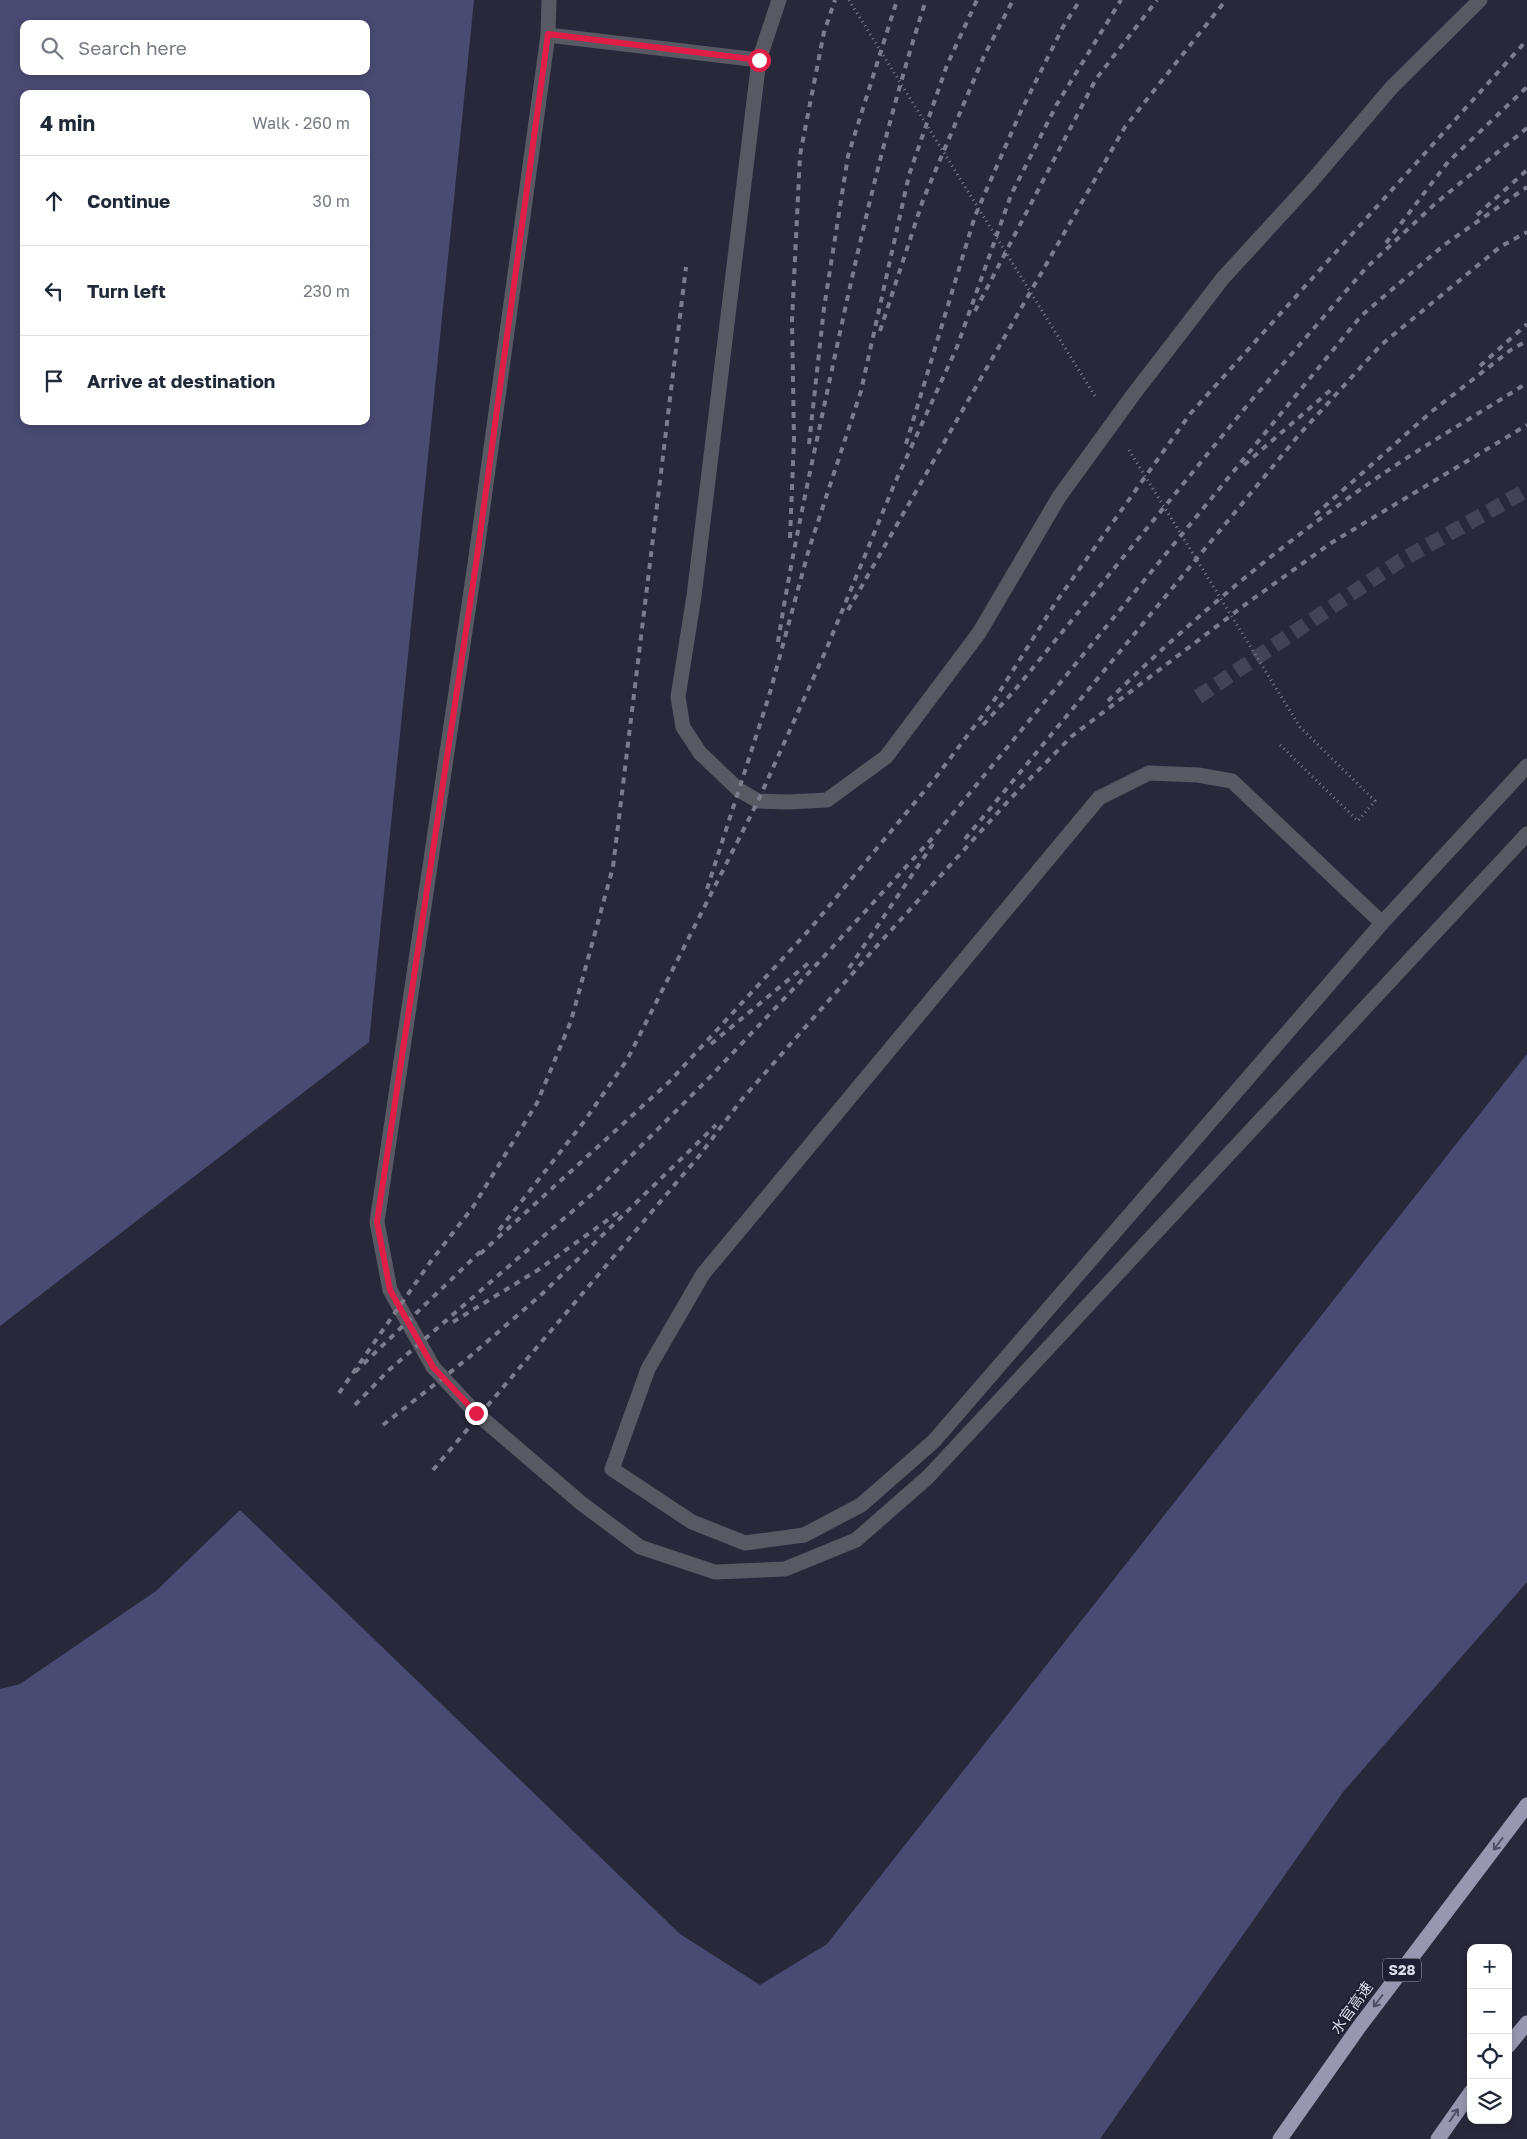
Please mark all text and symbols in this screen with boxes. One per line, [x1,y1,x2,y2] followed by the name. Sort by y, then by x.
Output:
[20,20,370,75] search box
[38,34,66,62] icon: search
[78,36,187,59] text: Search here
[748,49,771,72] route start
[40,110,95,136] text: 4 min
[252,113,350,133] text: Walk · 260 m
[40,187,68,215] icon: ahead
[87,189,170,212] text: Continue
[313,191,350,211] text: 30 m
[40,277,68,305] icon: left
[87,279,166,302] text: Turn left
[303,281,350,301] text: 230 m
[40,367,68,395] icon: arrive
[87,369,275,392] text: Arrive at destination
[465,1402,488,1425] route end
[1492,1837,1503,1850] one-way arrow
[1467,1944,1512,2124] map controls
[1467,1944,1512,1989] button: +
[1383,1958,1421,1982] road number: S28
[1326,1978,1376,2037] street label: 水官高速
[1467,1989,1512,2034] button: −
[1373,1994,1384,2007] one-way arrow
[1467,2034,1512,2079] button: locate
[1467,2079,1512,2124] button: layers
[1449,2109,1459,2123] one-way arrow

